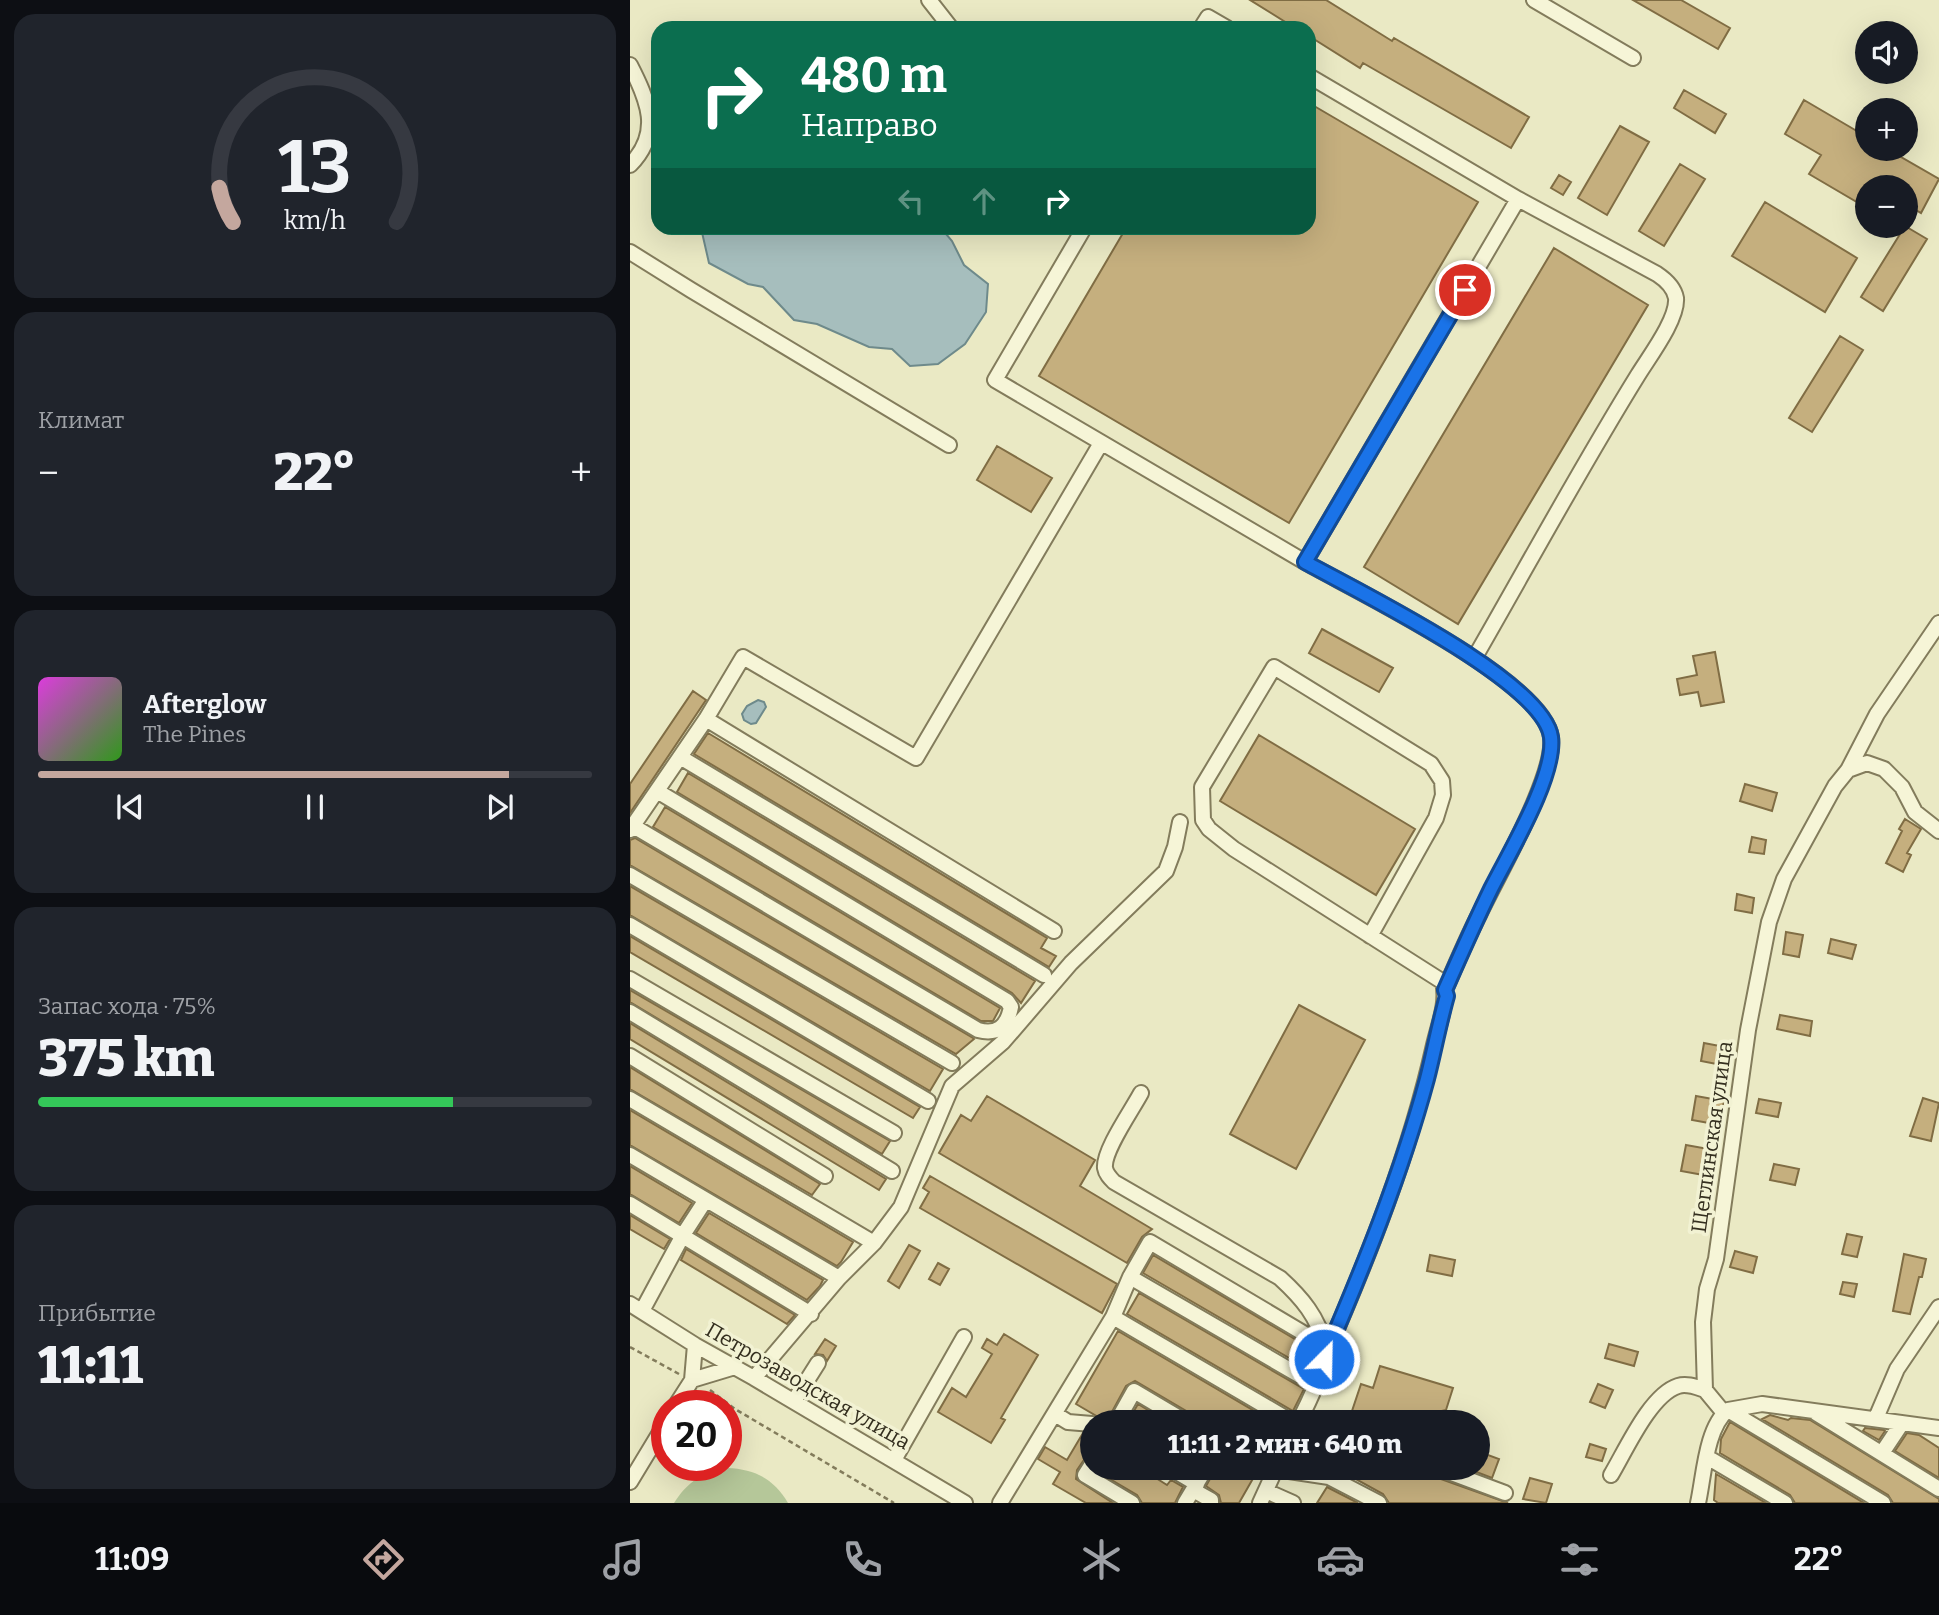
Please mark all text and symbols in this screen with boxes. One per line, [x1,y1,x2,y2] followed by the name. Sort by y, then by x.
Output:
[1855,21,1918,238] map controls
[1855,21,1918,84] button: sound
[801,46,947,105] text: 480 m
[686,49,777,140] icon: right
[1855,98,1918,161] button: +
[801,106,938,144] text: Направо
[278,124,352,211] text: 13
[1855,175,1918,238] button: −
[892,182,930,220] icon: left
[965,182,1003,220] icon: ahead
[1038,182,1076,220] icon: right
[284,206,346,236] text: km/h
[1435,260,1495,320] pin
[1446,271,1484,309] icon: arrive
[38,406,124,434] text: Климат
[273,441,356,504] text: 22°
[38,450,59,496] text: −
[570,450,592,496] text: +
[143,689,266,720] text: Afterglow
[143,720,246,748] text: The Pines
[111,788,149,826] icon: previous
[296,788,334,826] icon: pause
[481,788,519,826] icon: next
[38,992,216,1020] text: Запас хода · 75%
[38,1027,215,1090] text: 375 km
[1686,1039,1738,1235] street label: Щеглинская улица
[38,1299,156,1327] text: Прибытие
[701,1317,915,1455] street label: Петрозаводская улица
[1287,1322,1361,1396] position arrow
[38,1334,143,1397] text: 11:11
[651,1390,742,1481] speed limit sign: 20
[1168,1429,1402,1460] text: 11:11 · 2 мин · 640 m
[359,1535,408,1584] icon: directions
[599,1535,648,1584] icon: music
[838,1535,887,1584] icon: phone
[1077,1535,1126,1584] icon: climate
[1316,1535,1365,1584] icon: car
[1555,1535,1604,1584] icon: filters
[95,1540,169,1578] text: 11:09
[1794,1540,1844,1578] text: 22°

